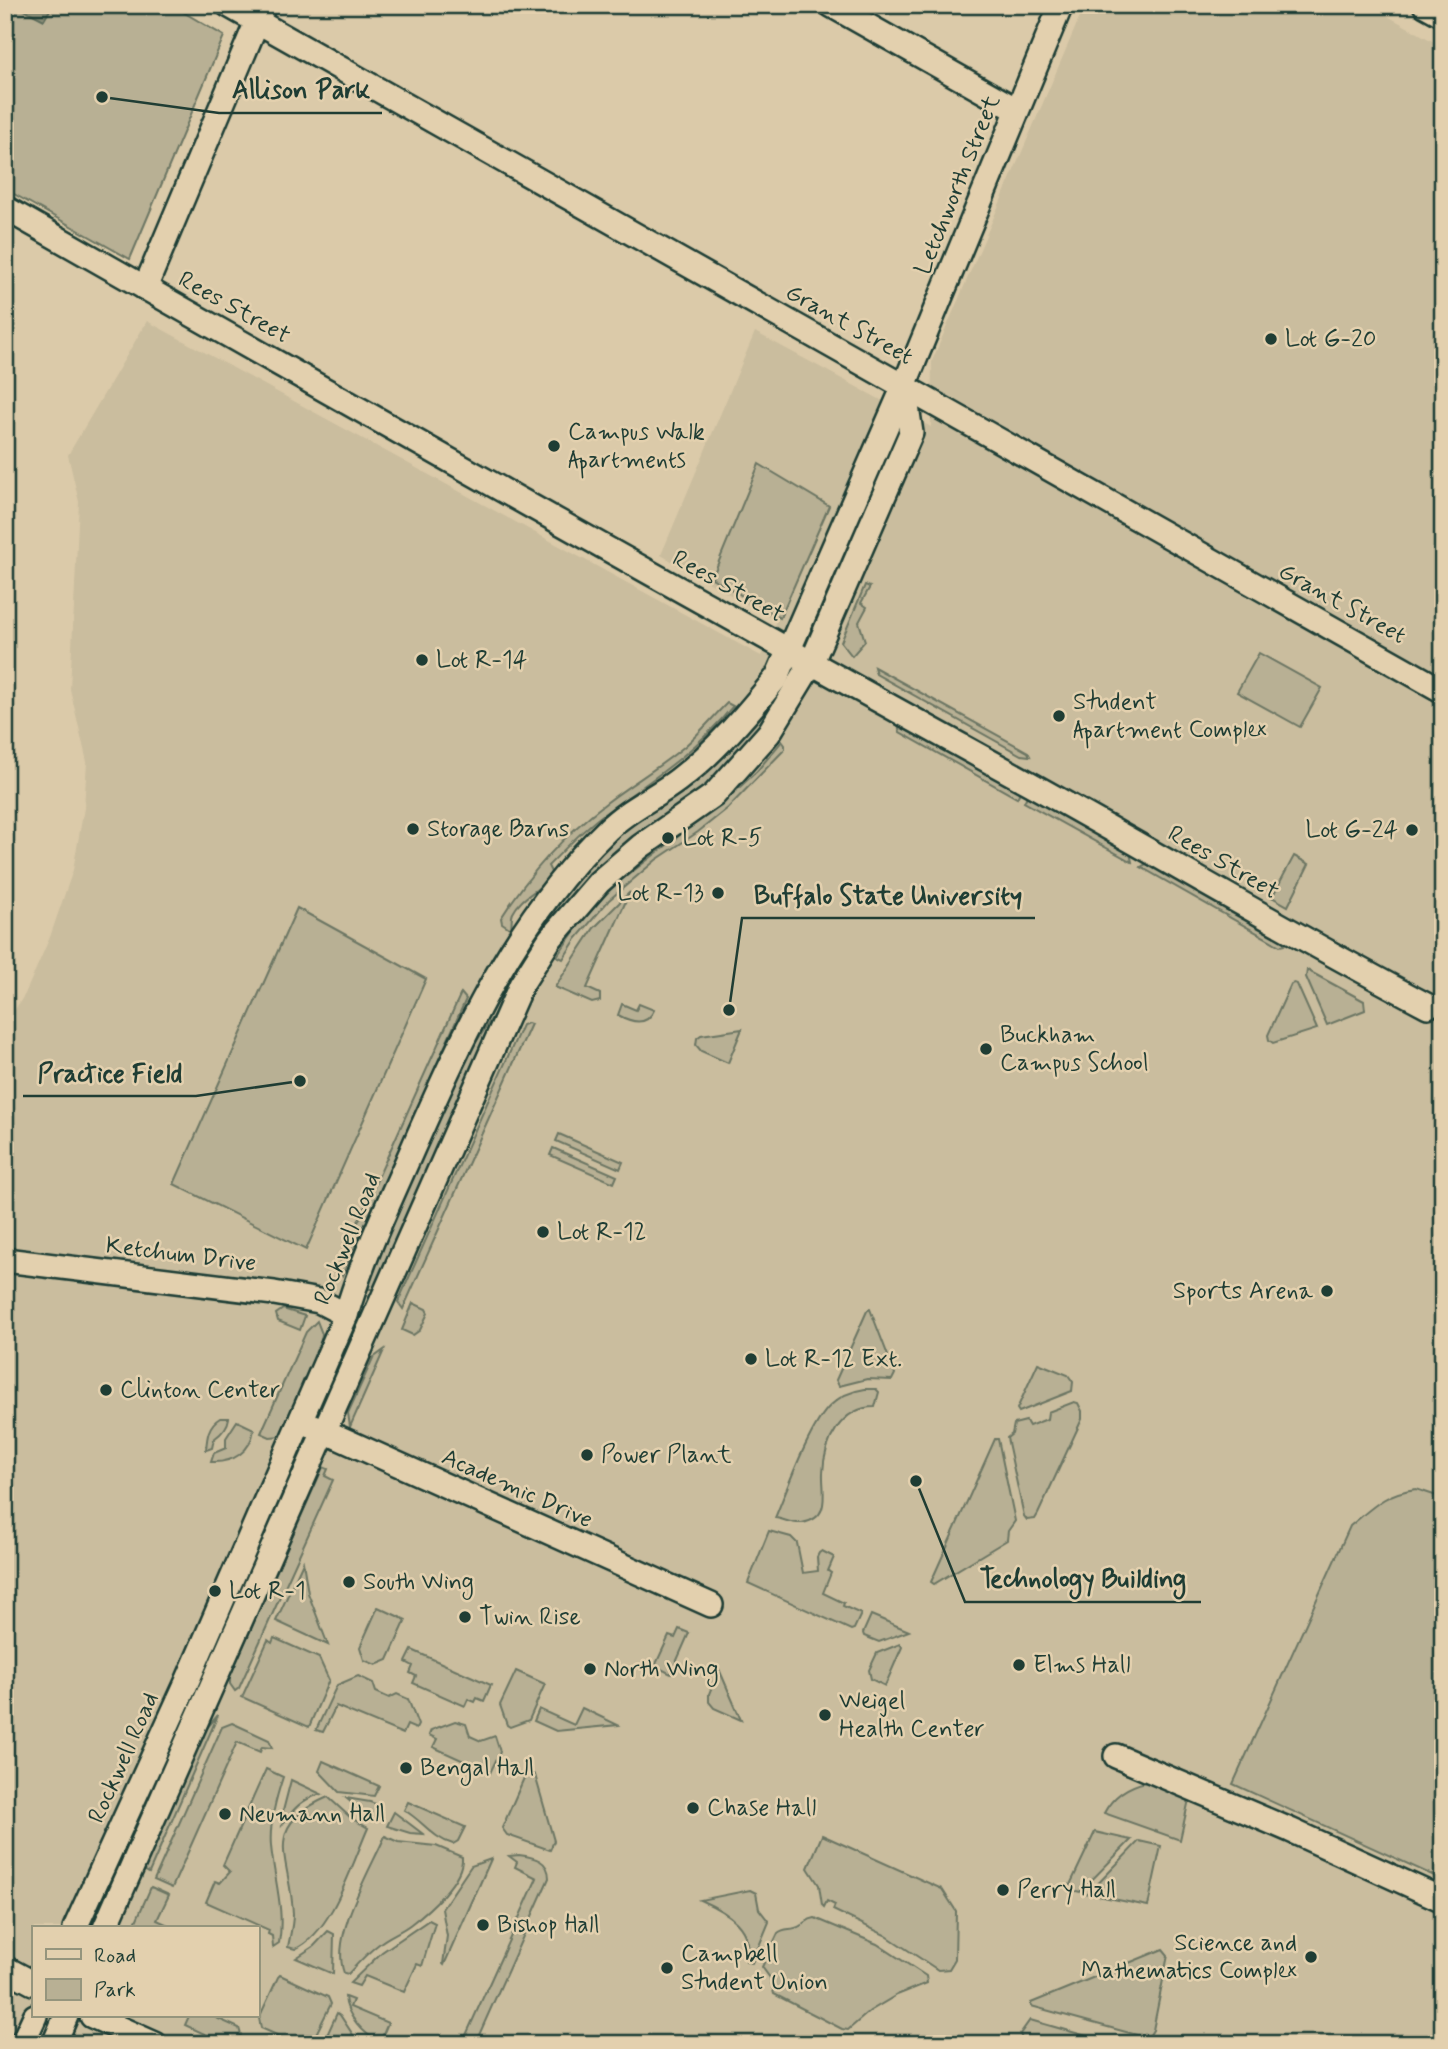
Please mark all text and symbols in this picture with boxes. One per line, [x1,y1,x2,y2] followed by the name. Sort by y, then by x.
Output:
[219,66,382,113] callout: Allison Park
[232,74,370,108] text: Allison Park
[908,91,1008,279] street label: Letchworth Street
[172,264,296,352] street label: Rees Street
[780,277,918,373] street label: Grant Street
[1285,324,1377,355] place label: Lot G-20
[1263,331,1279,347] marker: Lot G-20
[568,417,705,479] place label: Campus Walk Apartments
[546,438,562,454] marker: Campus Walk Apartments
[666,543,790,631] street label: Rees Street
[1273,556,1411,652] street label: Grant Street
[436,645,527,676] place label: Lot R-14
[414,652,430,668] marker: Lot R-14
[1073,687,1267,749] place label: Student Apartment Complex
[1051,708,1067,724] marker: Student Apartment Complex
[427,814,570,845] place label: Storage Barns
[1306,815,1398,846] place label: Lot G-24
[1162,819,1284,907] street label: Rees Street
[405,821,421,837] marker: Storage Barns
[1404,822,1420,838] marker: Lot G-24
[682,823,762,854] place label: Lot R-5
[660,830,676,846] marker: Lot R-5
[742,871,1035,918] callout: Buffalo State University
[617,878,704,909] place label: Lot R-13
[754,880,1022,914] text: Buffalo State University
[710,885,726,901] marker: Lot R-13
[1000,1020,1149,1079] place label: Buckham Campus School
[978,1041,994,1057] marker: Buckham Campus School
[23,1049,196,1096] callout: Practice Field
[38,1058,183,1092] text: Practice Field
[307,1168,389,1310] street label: Rockwell Road
[557,1217,646,1248] place label: Lot R-12
[535,1224,551,1240] marker: Lot R-12
[104,1230,258,1280] street label: Ketchum Drive
[1173,1276,1314,1307] place label: Sports Arena
[1319,1283,1335,1299] marker: Sports Arena
[765,1344,902,1375] place label: Lot R-12 Ext.
[743,1351,759,1367] marker: Lot R-12 Ext.
[120,1375,280,1406] place label: Clinton Center
[98,1382,114,1398] marker: Clinton Center
[601,1440,732,1471] place label: Power Plant
[437,1442,597,1536] street label: Academic Drive
[579,1447,595,1463] marker: Power Plant
[965,1555,1201,1602] callout: Technology Building
[980,1563,1186,1600] text: Technology Building
[363,1567,474,1600] place label: South Wing
[341,1574,357,1590] marker: South Wing
[229,1576,306,1607] place label: Lot R-1
[207,1583,223,1599] marker: Lot R-1
[479,1602,581,1633] place label: Twin Rise
[457,1609,473,1625] marker: Twin Rise
[1033,1650,1130,1681] place label: Elms Hall
[604,1654,719,1687] place label: North Wing
[1011,1657,1027,1673] marker: Elms Hall
[582,1661,598,1677] marker: North Wing
[839,1686,985,1745] place label: Weigel Health Center
[81,1688,167,1828] street label: Rockwell Road
[817,1707,833,1723] marker: Weigel Health Center
[420,1753,535,1786] place label: Bengal Hall
[398,1760,414,1776] marker: Bengal Hall
[707,1793,816,1824] place label: Chase Hall
[239,1799,385,1830] place label: Neumann Hall
[685,1800,701,1816] marker: Chase Hall
[217,1806,233,1822] marker: Neumann Hall
[1017,1875,1116,1906] place label: Perry Hall
[995,1882,1011,1898] marker: Perry Hall
[497,1910,600,1941] place label: Bishop Hall
[475,1917,491,1933] marker: Bishop Hall
[32,1926,259,2018] legend
[1081,1928,1297,1987] place label: Science and Mathematics Complex
[681,1939,828,1998] place label: Campbell Student Union
[94,1942,136,1970] text: Road
[1303,1949,1319,1965] marker: Science and Mathematics Complex
[659,1960,675,1976] marker: Campbell Student Union
[94,1976,136,2004] text: Park

